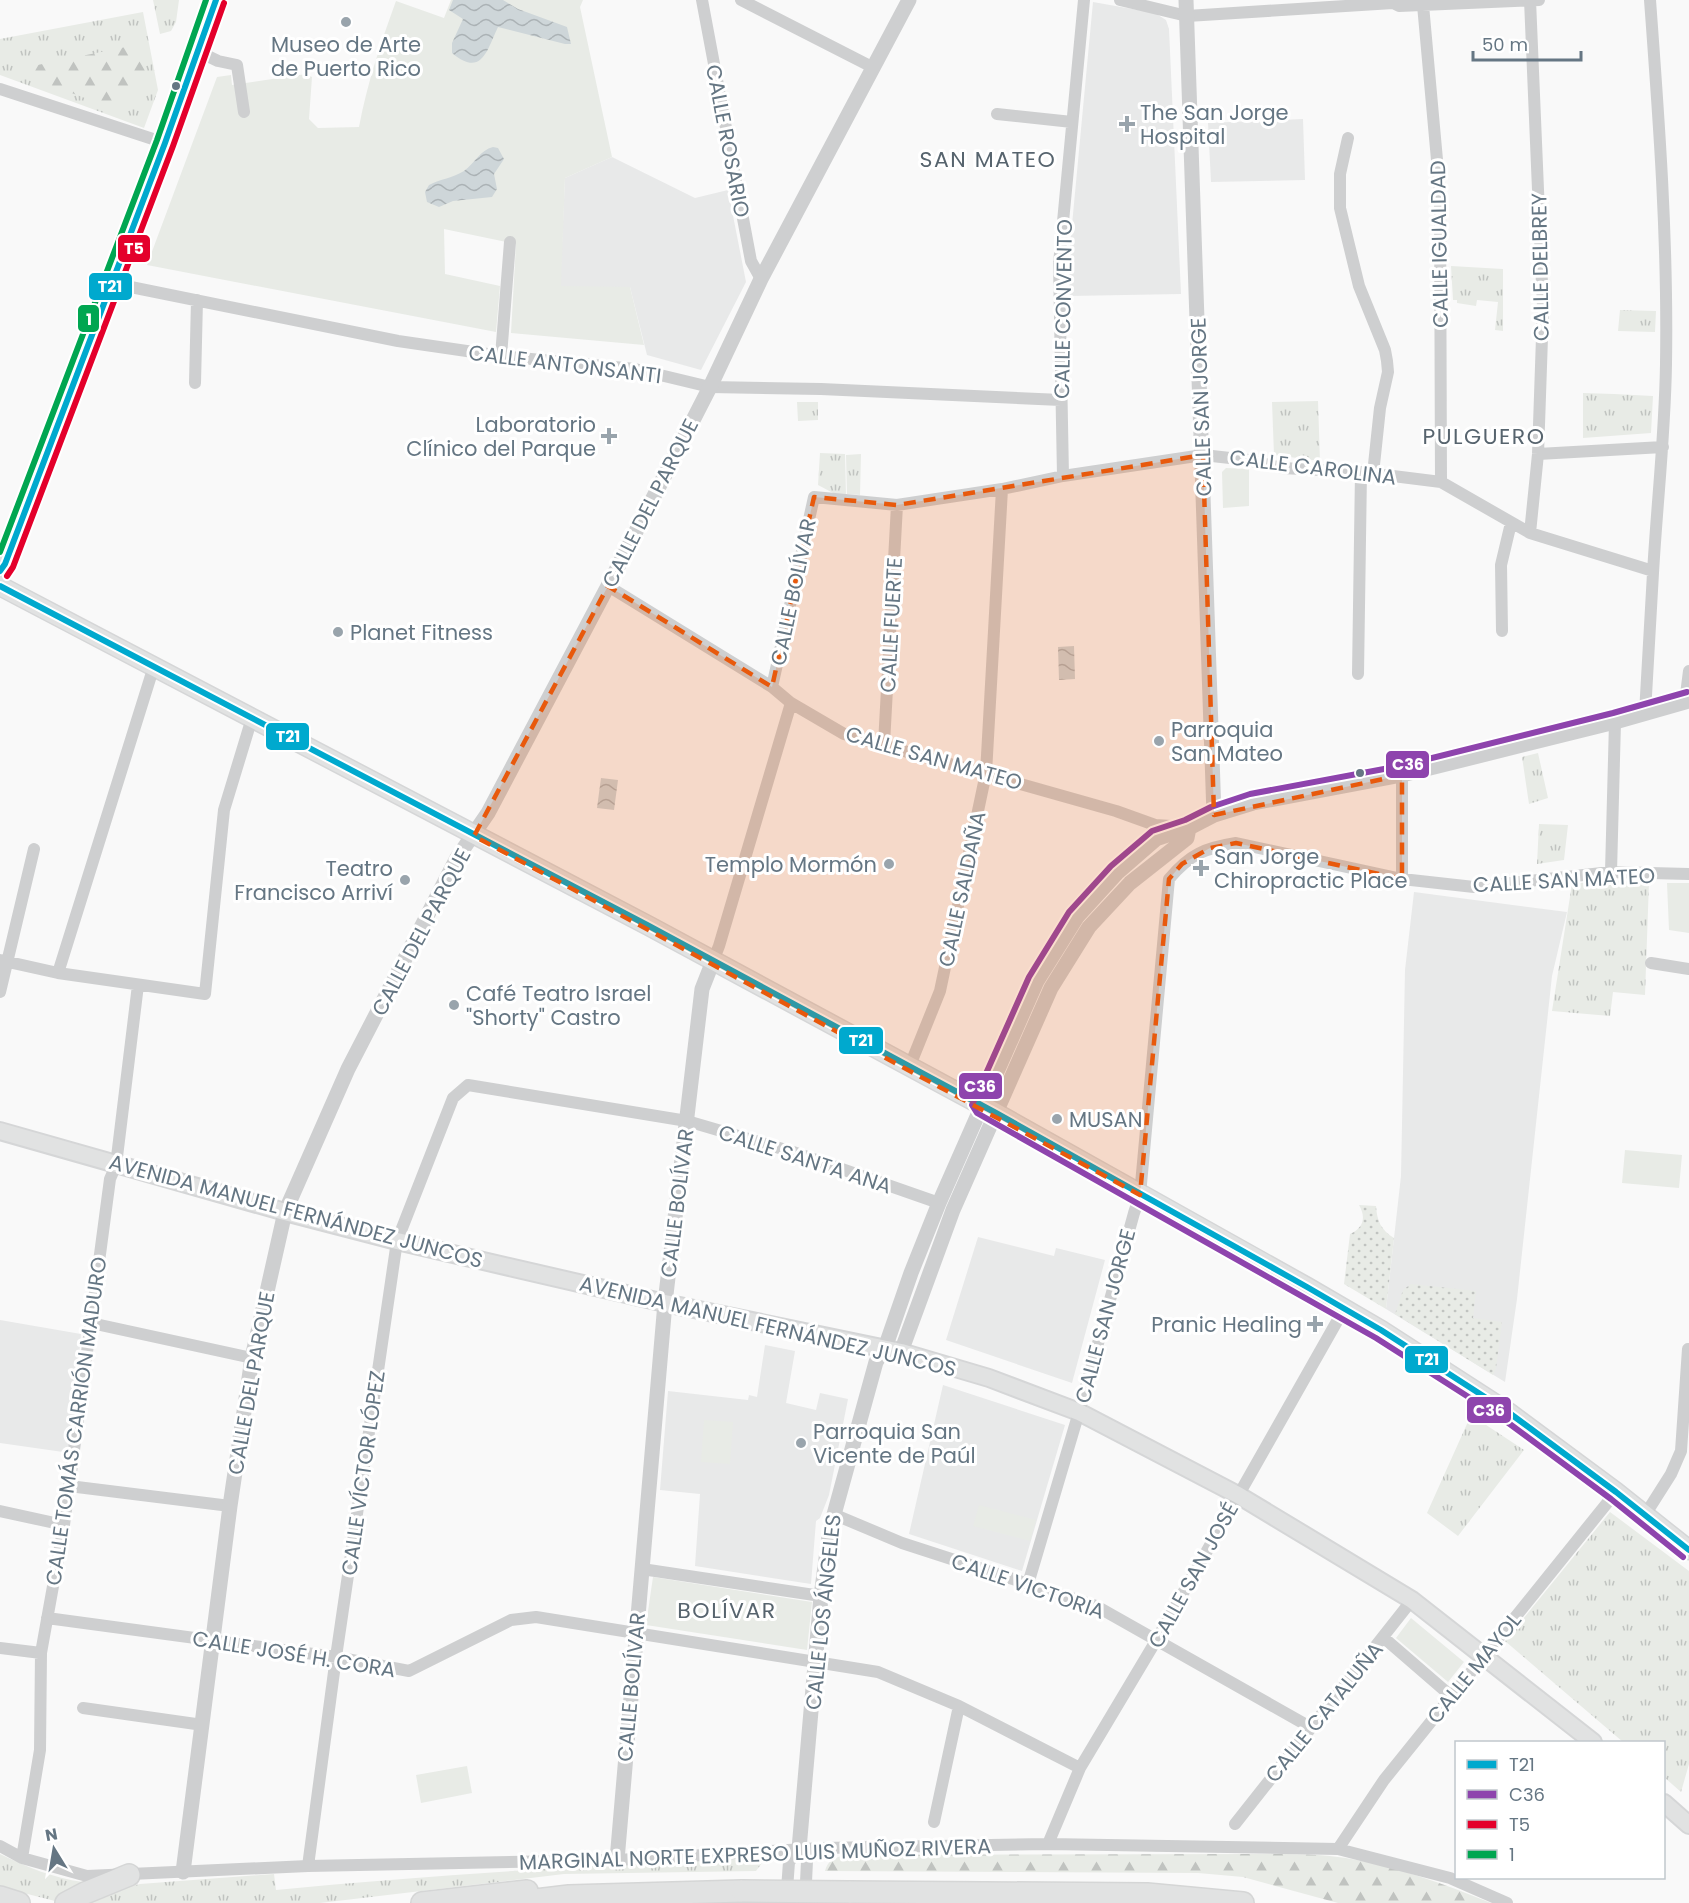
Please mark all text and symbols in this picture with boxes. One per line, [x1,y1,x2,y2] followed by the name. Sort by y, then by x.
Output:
[339,15,353,29] marker: Museo de Arte de Puerto Rico
[1473,24,1581,62] scale bar
[271,30,421,83] place label: Museo de Arte de Puerto Rico
[1482,32,1528,57] text: 50 m
[699,62,757,220] street label: CALLE ROSARIO
[170,80,182,92] unlabelled marker
[1140,98,1289,151] place label: The San Jorge Hospital
[1118,115,1136,133] marker: The San Jorge Hospital
[920,144,1056,175] district label: SAN MATEO
[1423,160,1455,328] street label: CALLE IGUALDAD
[1524,193,1556,341] street label: CALLE DELBREY
[1047,219,1079,399] street label: CALLE CONVENTO
[117,234,151,263] line badge: T5
[124,237,144,260] text: T5
[88,272,133,301] line badge: T21
[98,275,122,298] text: T21
[77,304,100,333] line badge: 1
[86,308,92,331] text: 1
[1183,317,1219,497] street label: CALLE SAN JORGE
[467,338,663,390] street label: CALLE ANTONSANTI
[406,410,596,463] place label: Laboratorio Clínico del Parque
[595,414,705,592] street label: CALLE DEL PARQUE
[1422,421,1546,452] district label: PULGUERO
[600,427,618,445] marker: Laboratorio Clínico del Parque
[1228,442,1398,492] street label: CALLE CAROLINA
[763,516,823,668] street label: CALLE BOLÍVAR
[873,557,909,693] street label: CALLE FUERTE
[350,618,493,647] place label: Planet Fitness
[331,625,345,639] marker: Planet Fitness
[1171,715,1283,768] place label: Parroquia San Mateo
[842,719,1026,797] street label: CALLE SAN MATEO
[265,722,310,751] line badge: T21
[276,725,300,748] text: T21
[1152,734,1166,748] marker: Parroquia San Mateo
[1385,750,1430,779] line badge: C36
[1392,753,1424,776] text: C36
[1354,767,1366,779] unlabelled marker
[931,809,993,969] street label: CALLE SALDAÑA
[1214,842,1408,895] place label: San Jorge Chiropractic Place
[365,843,477,1021] street label: CALLE DEL PARQUE
[705,850,877,879] place label: Templo Mormón
[234,854,393,907] place label: Teatro Francisco Arriví
[882,857,896,871] marker: Templo Mormón
[1192,859,1210,877] marker: San Jorge Chiropractic Place
[1472,861,1656,899] street label: CALLE SAN MATEO
[398,873,412,887] marker: Teatro Francisco Arriví
[466,979,651,1032] place label: Café Teatro Israel "Shorty" Castro
[447,998,461,1012] marker: Café Teatro Israel "Shorty" Castro
[838,1026,884,1055] line badge: T21
[849,1029,873,1052] text: T21
[958,1072,1003,1100] line badge: C36
[964,1075,996,1098] text: C36
[1069,1105,1143,1134] place label: MUSAN
[1050,1112,1064,1126] marker: MUSAN
[715,1117,895,1201] street label: CALLE SANTA ANA
[653,1127,701,1279] street label: CALLE BOLÍVAR
[106,1147,486,1275] street label: AVENIDA MANUEL FERNÁNDEZ JUNCOS
[1068,1226,1142,1406] street label: CALLE SAN JORGE
[39,1255,113,1587] street label: CALLE TOMÁS CARRIÓN MADURO
[577,1268,959,1384] street label: AVENIDA MANUEL FERNÁNDEZ JUNCOS
[221,1289,281,1477] street label: CALLE DEL PARQUE
[1151,1310,1302,1339] place label: Pranic Healing
[1306,1315,1324,1333] marker: Pranic Healing
[1404,1345,1449,1374] line badge: T21
[1415,1348,1439,1371] text: T21
[334,1369,392,1577] street label: CALLE VÍCTOR LÓPEZ
[1466,1396,1512,1424] line badge: C36
[1473,1399,1505,1422] text: C36
[813,1417,976,1470] place label: Parroquia San Vicente de Paúl
[794,1436,808,1450] marker: Parroquia San Vicente de Paúl
[1141,1497,1245,1653] street label: CALLE SAN JOSÉ
[798,1513,848,1711] street label: CALLE LOS ÁNGELES
[947,1546,1109,1626] street label: CALLE VICTORIA
[677,1595,777,1626] district label: BOLÍVAR
[1420,1606,1528,1730] street label: CALLE MAYOL
[610,1611,652,1763] street label: CALLE BOLÍVAR
[190,1624,398,1684] street label: CALLE JOSÉ H. CORA
[1258,1636,1390,1788] street label: CALLE CATALUÑA
[1455,1741,1665,1879] legend
[1509,1752,1535,1777] text: T21
[1509,1782,1545,1807] text: C36
[1509,1812,1530,1837] text: T5
[24,1819,84,1879] north arrow
[43,1822,59,1847] text: N
[518,1831,992,1877] street label: MARGINAL NORTE EXPRESO LUIS MUÑOZ RIVERA
[1509,1842,1515,1867] text: 1

